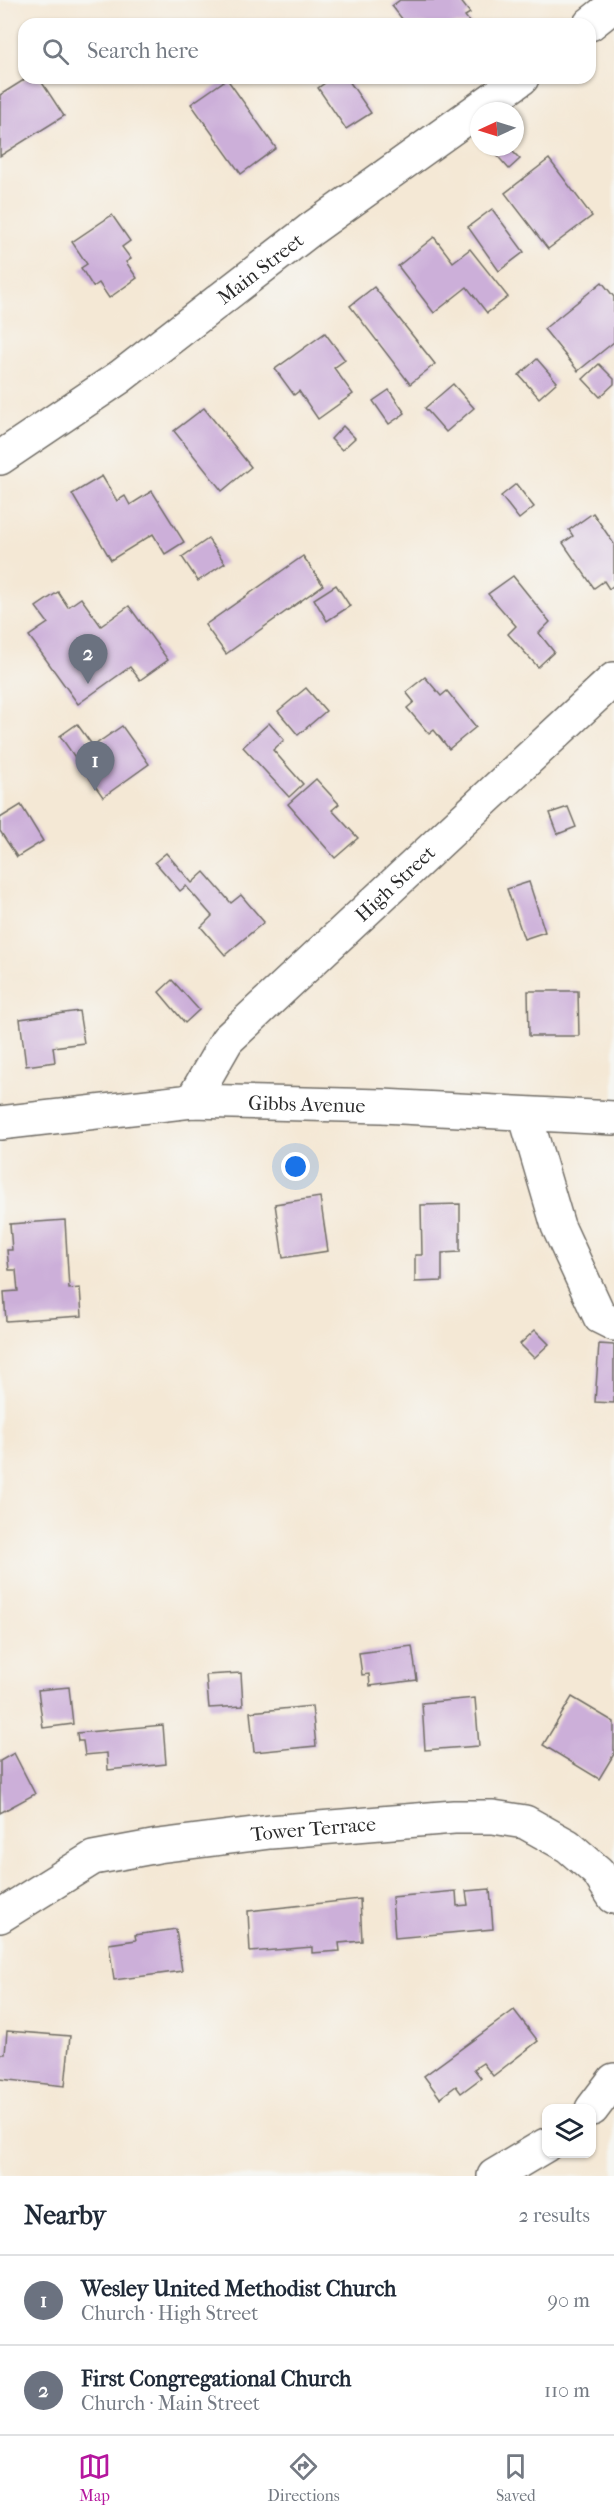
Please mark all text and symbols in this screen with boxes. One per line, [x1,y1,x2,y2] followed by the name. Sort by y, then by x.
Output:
[18,18,596,84] search box
[39,35,72,68] icon: search
[87,38,199,64] text: Search here
[470,102,524,156] north arrow
[213,228,308,309] street label: Main Street
[68,634,107,684] pin: 2
[76,742,115,791] pin: 1
[350,841,440,926] street label: High Street
[248,1091,366,1117] street label: Gibbs Avenue
[281,1152,310,1181] your location
[249,1812,377,1846] street label: Tower Terrace
[542,2104,596,2158] map controls
[542,2104,596,2158] button: layers
[24,2200,106,2231] text: Nearby
[519,2204,590,2227] text: 2 results
[81,2276,396,2302] text: Wesley United Methodist Church
[40,2289,47,2312] text: 1
[548,2289,590,2312] text: 90 m
[81,2302,258,2325] text: Church · High Street
[81,2366,351,2392] text: First Congregational Church
[38,2379,49,2402] text: 2
[544,2379,590,2402] text: 110 m
[81,2392,260,2415] text: Church · Main Street
[78,2450,111,2505] tab: Map
[268,2450,340,2505] tab: Directions
[496,2450,536,2505] tab: Saved

